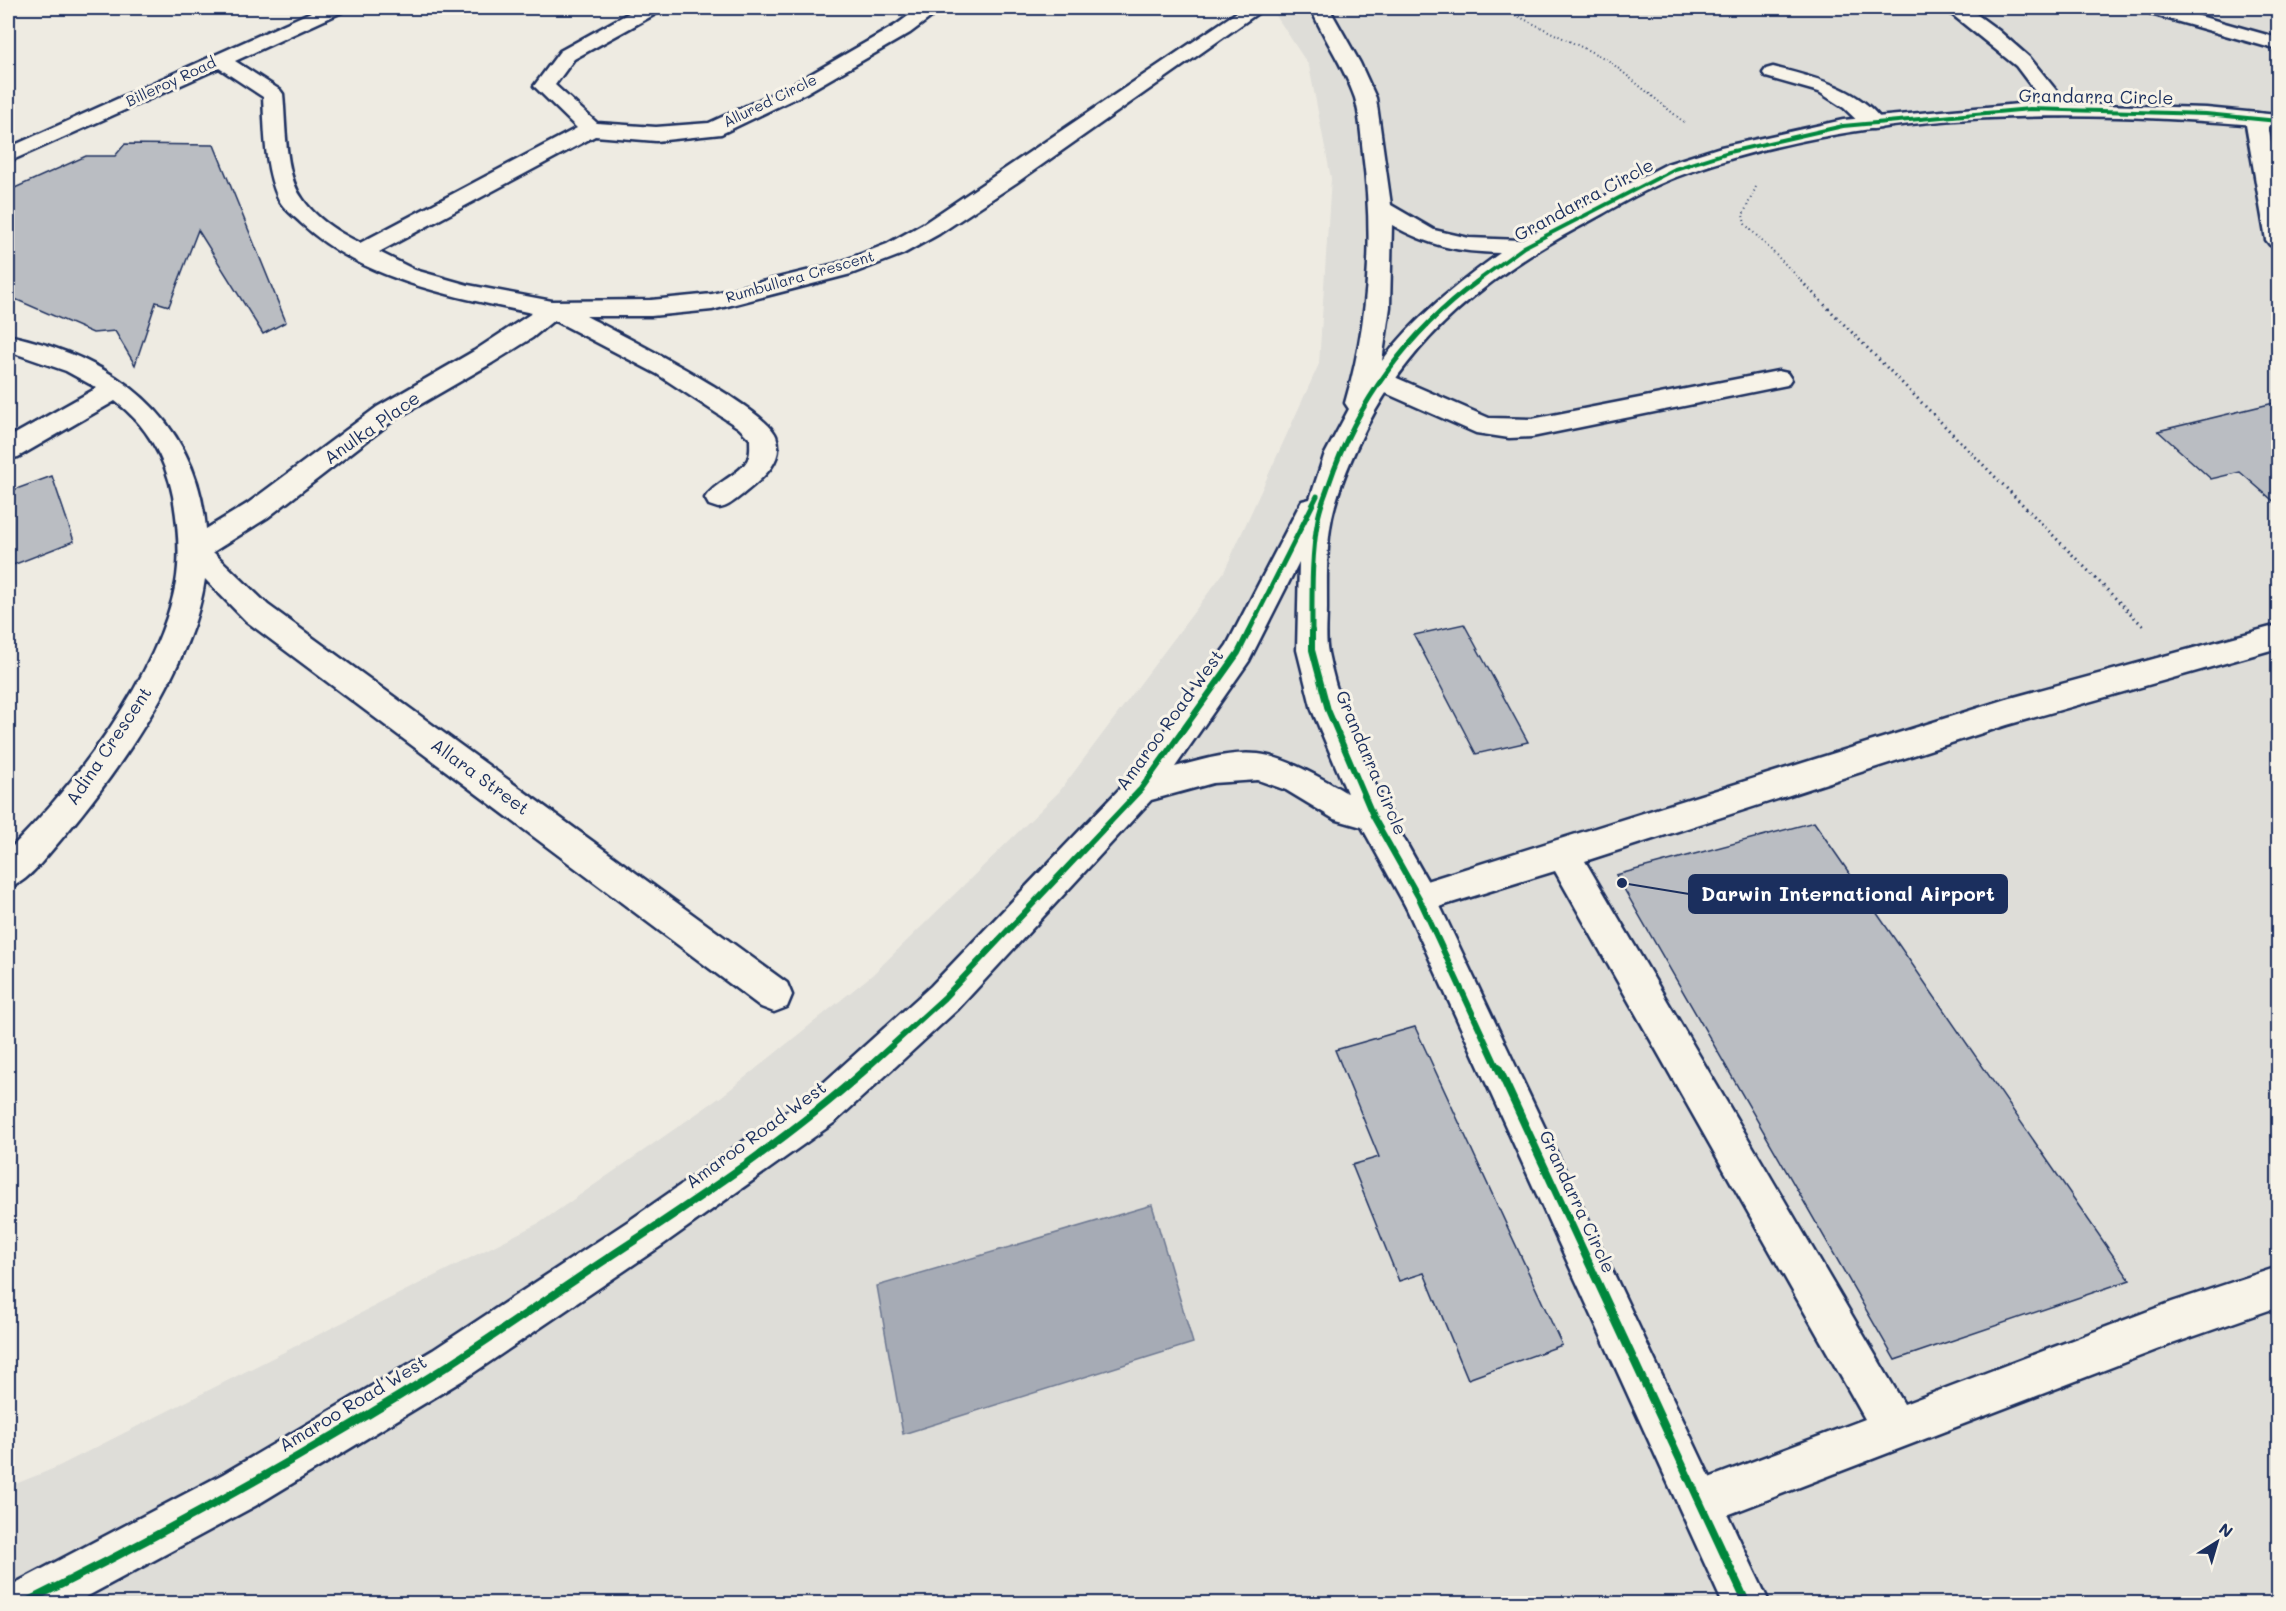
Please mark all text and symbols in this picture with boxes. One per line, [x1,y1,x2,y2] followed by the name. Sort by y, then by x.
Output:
[122,52,219,111] street label: Billeroy Road
[719,69,820,131] street label: Allured Circle
[2018,83,2174,109] street label: Grandarra Circle
[1510,152,1658,246] street label: Grandarra Circle
[723,245,876,307] street label: Rumbullara Crescent
[319,385,424,469] street label: Anulka Place
[1110,644,1228,795] street label: Amaroo Road West
[60,682,157,809] street label: Adina Crescent
[1331,687,1413,839] street label: Grandarra Circle
[427,732,535,820] street label: Allara Street
[1689,875,2007,913] callout: Darwin International Airport
[1701,880,1995,906] text: Darwin International Airport
[680,1075,831,1193] street label: Amaroo Road West
[1534,1126,1622,1277] street label: Grandarra Circle
[274,1349,431,1457] street label: Amaroo Road West
[2187,1512,2247,1572] north arrow
[2215,1518,2238,1542] text: N

